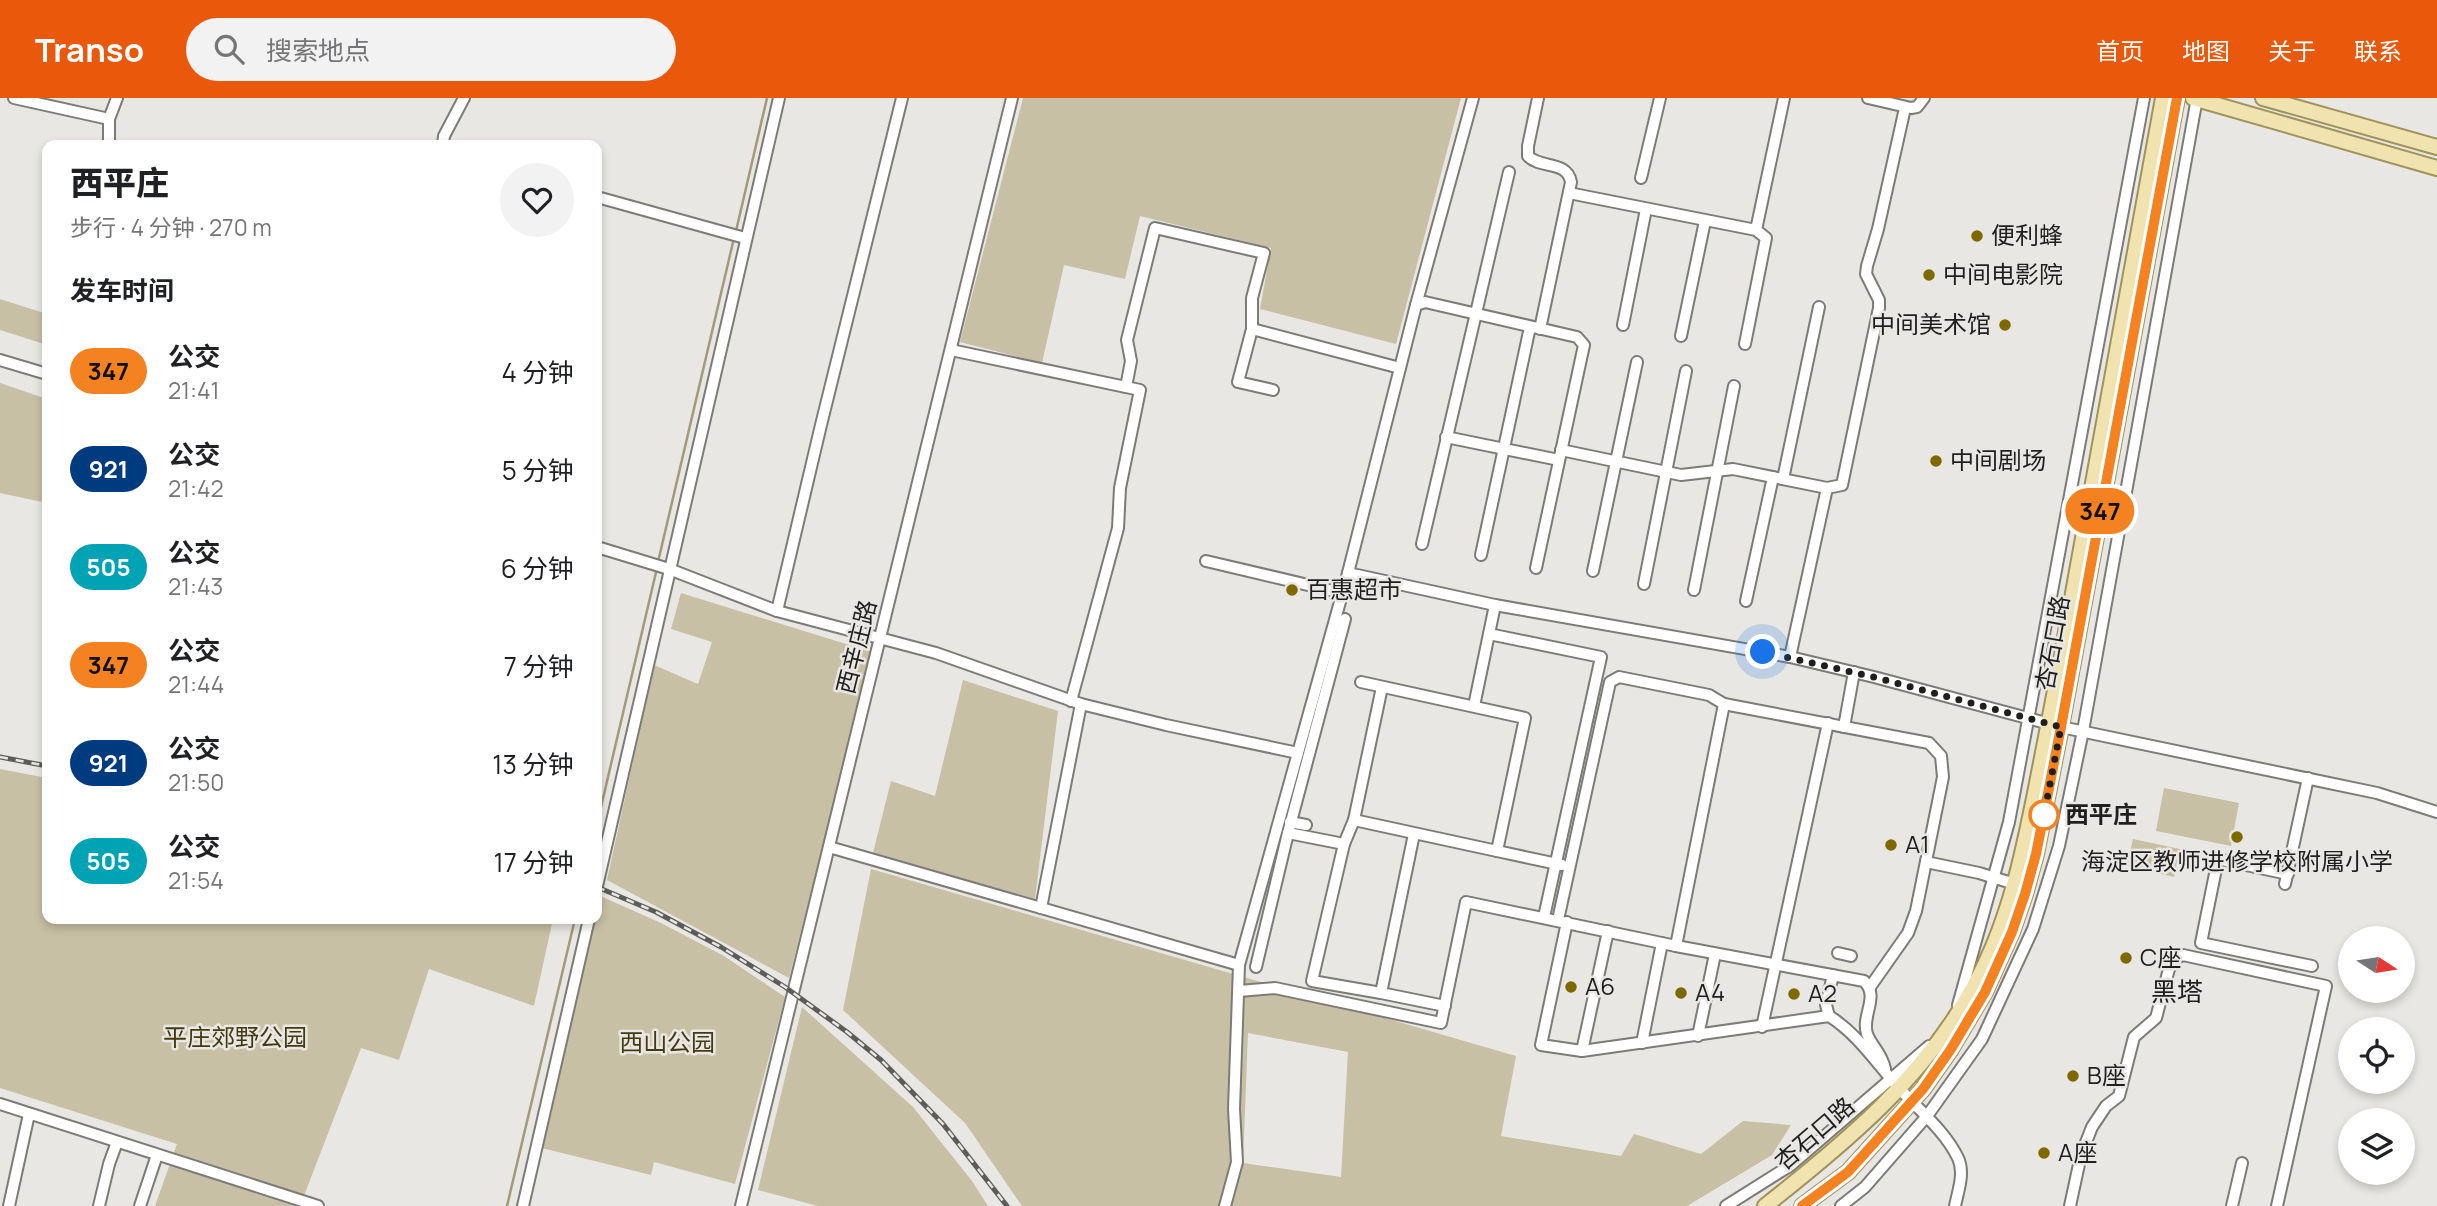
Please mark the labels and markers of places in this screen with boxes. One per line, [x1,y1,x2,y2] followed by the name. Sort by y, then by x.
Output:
[1991,218,2063,251] place label: 便利蜂
[1969,228,1985,244] marker: 便利蜂
[1943,257,2063,290] place label: 中间电影院
[1921,267,1937,283] marker: 中间电影院
[1871,307,1991,340] place label: 中间美术馆
[1997,317,2013,333] marker: 中间美术馆
[1950,443,2046,476] place label: 中间剧场
[1928,453,1944,469] marker: 中间剧场
[1306,572,1402,605] place label: 百惠超市
[1284,582,1300,598] marker: 百惠超市
[2065,797,2137,830] place label: 西平庄
[2029,800,2059,830] marker: 西平庄
[1905,827,1930,860] place label: A1
[2229,829,2245,845] marker: 海淀区教师进修学校附属小学
[1883,837,1899,853] marker: A1
[2081,844,2393,877] place label: 海淀区教师进修学校附属小学
[2140,940,2181,973] place label: C座
[2118,950,2134,966] marker: C座
[1585,969,1615,1002] place label: A6
[1695,975,1725,1008] place label: A4
[1808,976,1837,1009] place label: A2
[1563,979,1579,995] marker: A6
[1673,985,1689,1001] marker: A4
[1786,986,1802,1002] marker: A2
[2087,1058,2126,1091] place label: B座
[2065,1068,2081,1084] marker: B座
[2058,1135,2097,1168] place label: A座
[2036,1145,2052,1161] marker: A座

